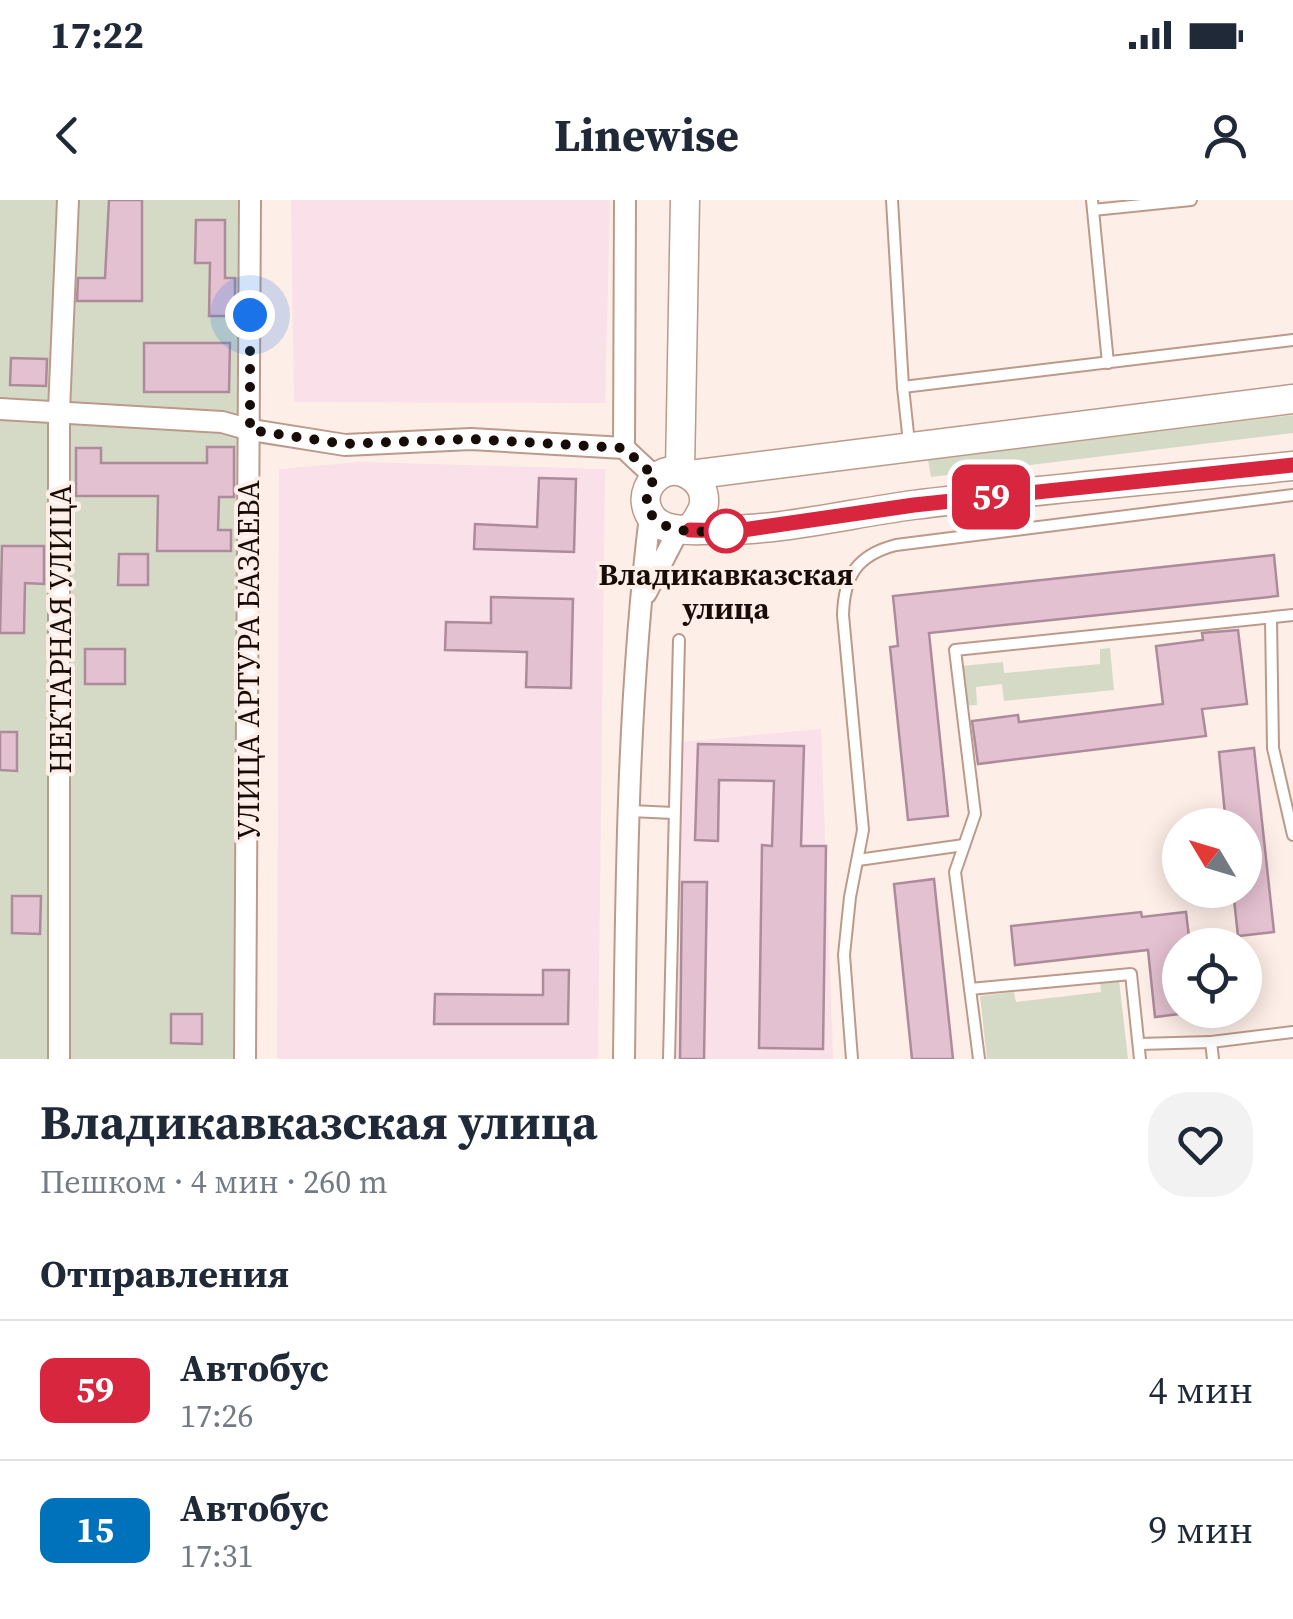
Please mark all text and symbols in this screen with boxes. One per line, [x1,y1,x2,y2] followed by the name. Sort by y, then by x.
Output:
[50,9,144,61] text: 17:22
[554,104,739,166] text: Linewise
[40,108,95,163] icon: back
[1198,108,1253,163] icon: person
[225,290,275,340] your location
[946,464,1036,530] line badge: 59
[972,473,1010,521] text: 59
[228,480,269,840] street label: УЛИЦА АРТУРА БАЗАЕВА
[40,484,81,774] street label: НЕКТАРНАЯ УЛИЦА
[705,510,747,552] marker: Владикавказская улица
[599,554,853,629] place label: Владикавказская улица
[1162,808,1262,908] north arrow
[1162,808,1262,1028] map controls
[1162,928,1262,1028] button: locate
[40,1089,598,1155] text: Владикавказская улица
[1148,1092,1253,1197] button: heart
[40,1160,388,1204] text: Пешком · 4 мин · 260 m
[40,1248,289,1300] text: Отправления
[180,1342,329,1394] text: Автобус
[1148,1364,1253,1416] text: 4 мин
[76,1366,114,1414] text: 59
[180,1394,254,1438] text: 17:26
[180,1482,329,1534] text: Автобус
[1148,1504,1253,1556] text: 9 мин
[76,1506,114,1554] text: 15
[180,1534,254,1578] text: 17:31

